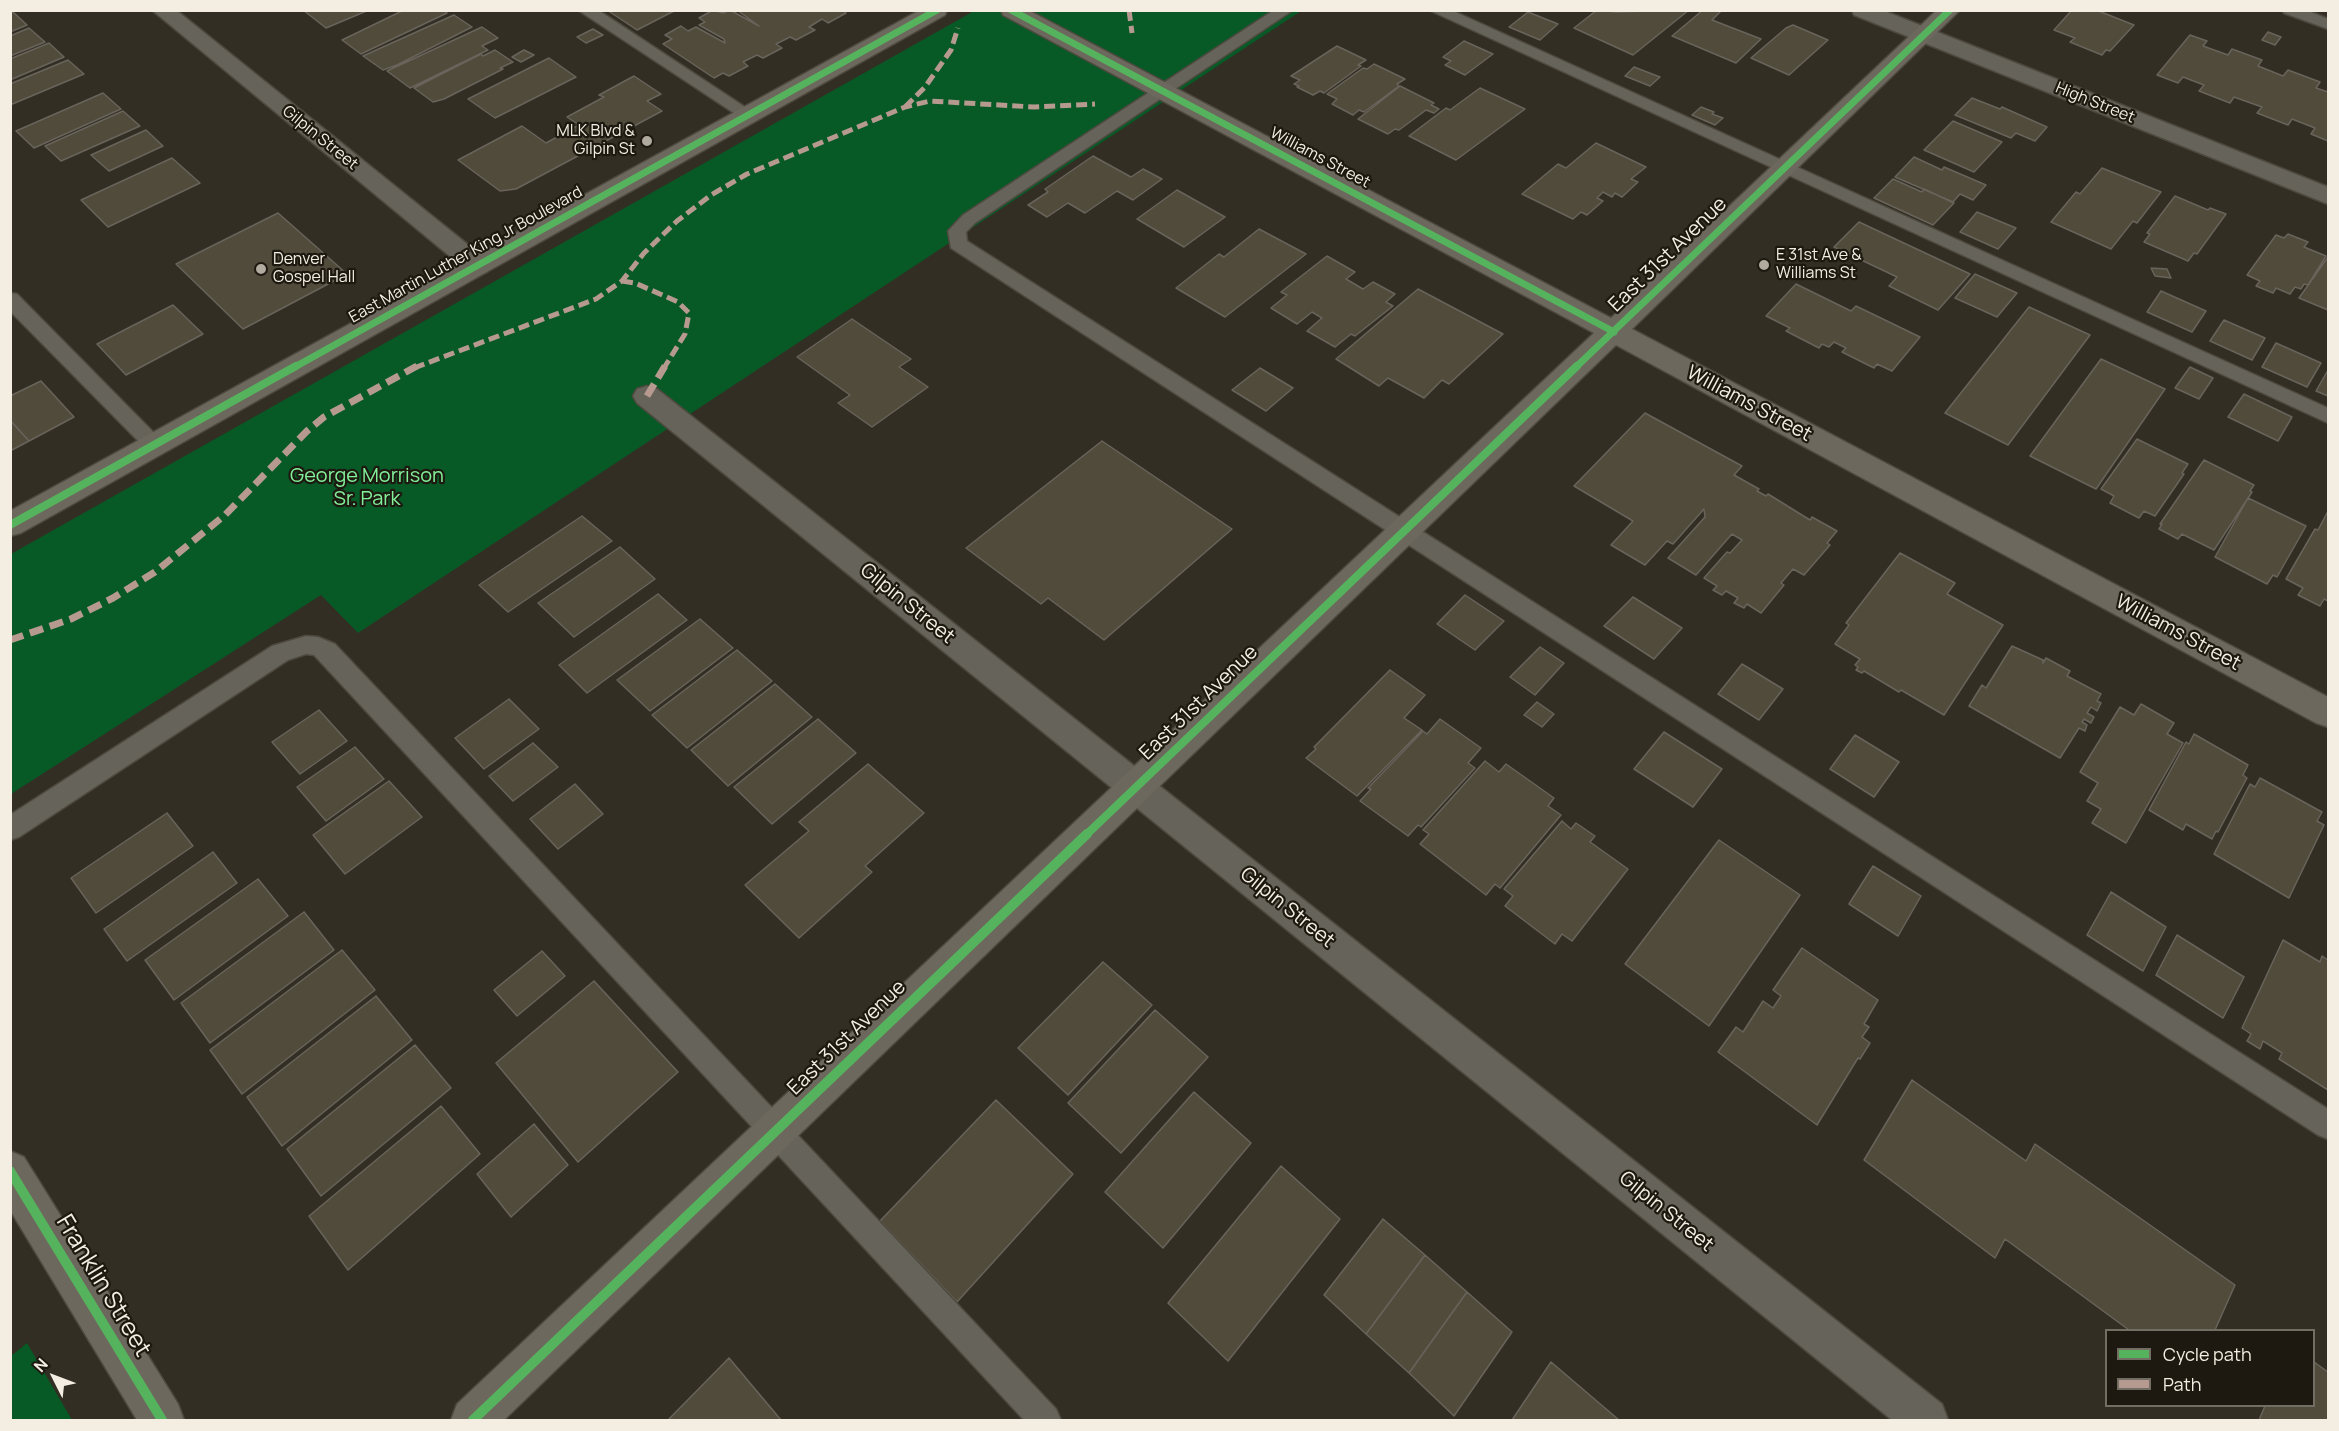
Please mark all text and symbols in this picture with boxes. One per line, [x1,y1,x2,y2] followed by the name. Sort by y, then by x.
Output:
[2053,78,2137,128] street label: High Street
[278,102,362,174] street label: Gilpin Street
[556,122,635,160] place label: MLK Blvd & Gilpin St
[1267,124,1373,192] street label: Williams Street
[640,134,654,148] marker: MLK Blvd & Gilpin St
[346,183,586,327] street label: East Martin Luther King Jr Boulevard
[1604,193,1732,317] street label: East 31st Avenue
[1776,246,1862,284] place label: E 31st Ave & Williams St
[273,250,355,288] place label: Denver Gospel Hall
[1757,258,1771,272] marker: E 31st Ave & Williams St
[254,262,268,276] marker: Denver Gospel Hall
[1682,361,1816,447] street label: Williams Street
[290,464,444,511] park label: George Morrison Sr. Park
[855,559,959,649] street label: Gilpin Street
[2111,590,2245,676] street label: Williams Street
[1135,641,1263,765] street label: East 31st Avenue
[1235,863,1339,953] street label: Gilpin Street
[783,976,911,1100] street label: East 31st Avenue
[1614,1167,1718,1257] street label: Gilpin Street
[49,1210,157,1362] street label: Franklin Street
[2105,1329,2315,1407] legend
[2163,1342,2252,1366] text: Cycle path
[24,1347,84,1407] north arrow
[29,1353,53,1377] text: N
[2163,1372,2201,1396] text: Path

